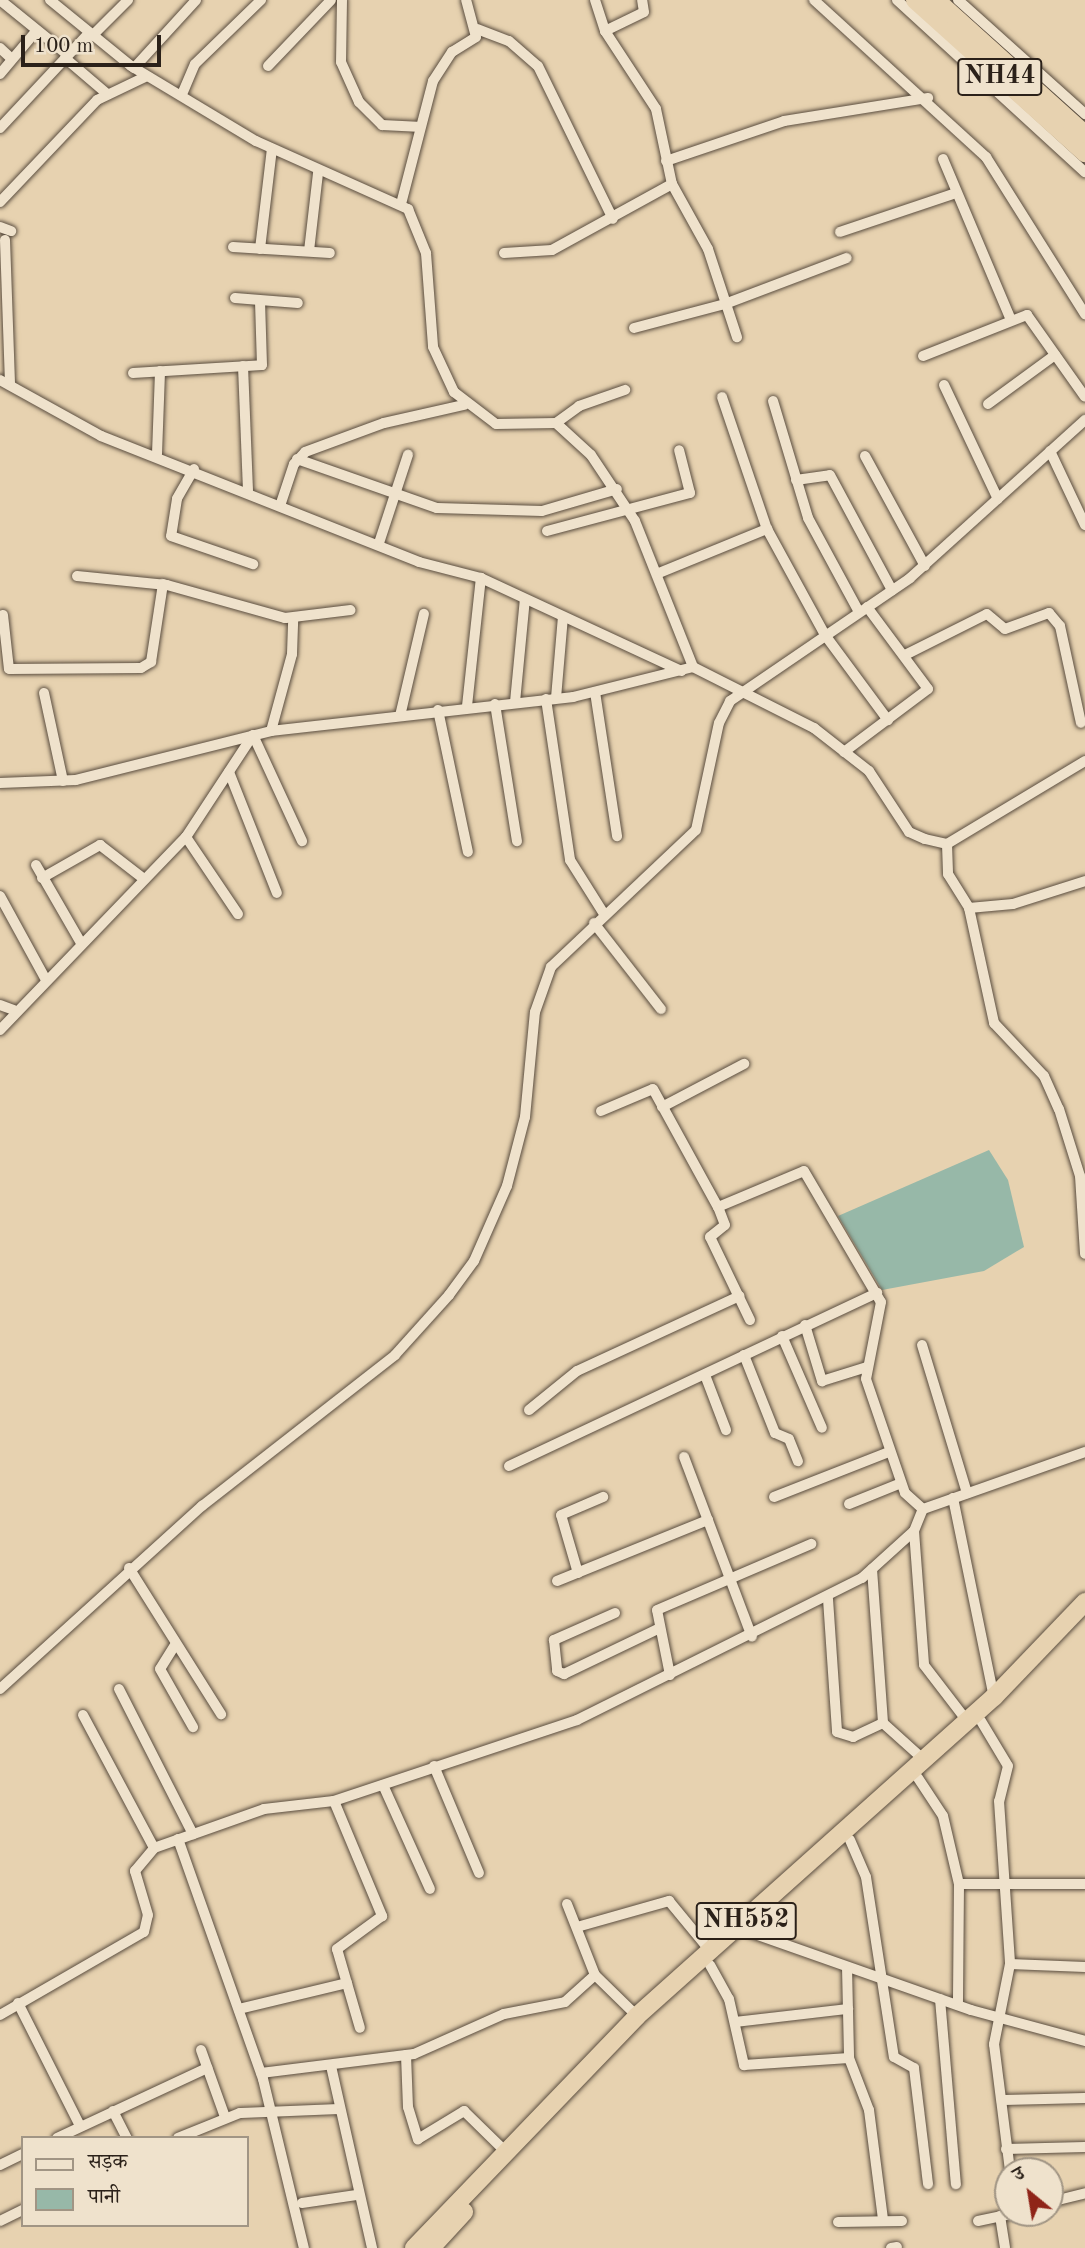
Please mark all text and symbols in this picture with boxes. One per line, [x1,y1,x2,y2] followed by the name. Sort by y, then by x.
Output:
[24,21,164,65] scale bar
[34,36,93,57] text: 100 m
[956,54,1044,100] road number: NH44
[695,1898,797,1944] road number: NH552
[21,2136,248,2227] legend
[88,2152,127,2173] text: सड़क
[994,2157,1064,2227] north arrow
[1010,2164,1028,2186] text: उ
[88,2187,120,2208] text: पानी

